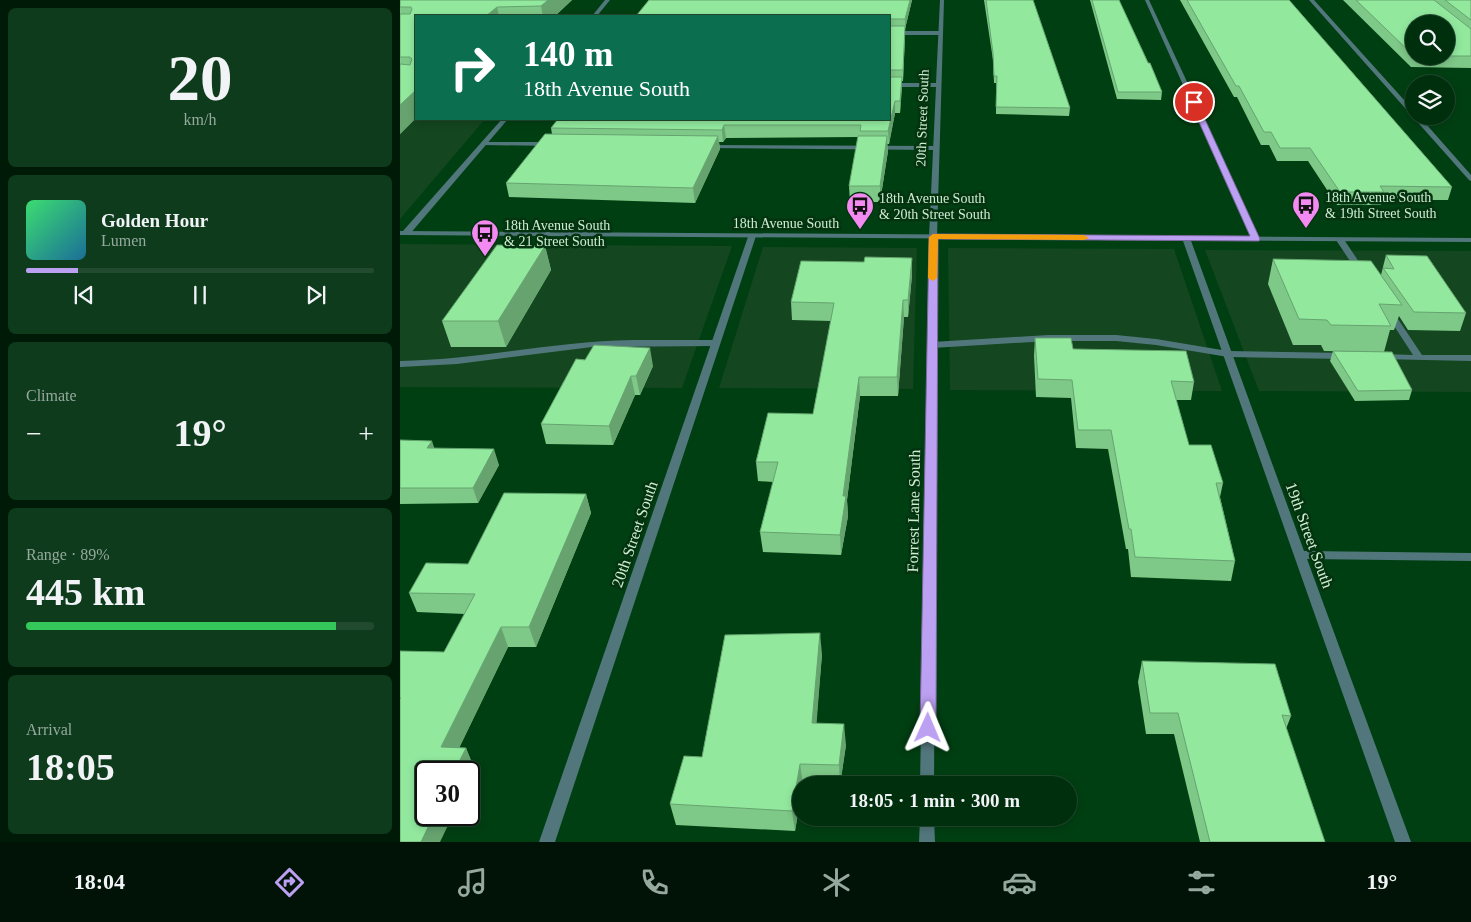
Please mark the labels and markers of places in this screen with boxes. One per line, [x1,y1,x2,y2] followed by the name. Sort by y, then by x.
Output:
[1173,81,1215,123] pin
[1291,190,1321,229] bus stop icon: 18th Avenue South & 19th Street South
[1325,190,1437,221] place label: 18th Avenue South & 19th Street South
[845,191,875,230] bus stop icon: 18th Avenue South & 20th Street South
[879,191,991,222] place label: 18th Avenue South & 20th Street South
[470,218,500,257] bus stop icon: 18th Avenue South & 21 Street South
[504,218,610,249] place label: 18th Avenue South & 21 Street South

